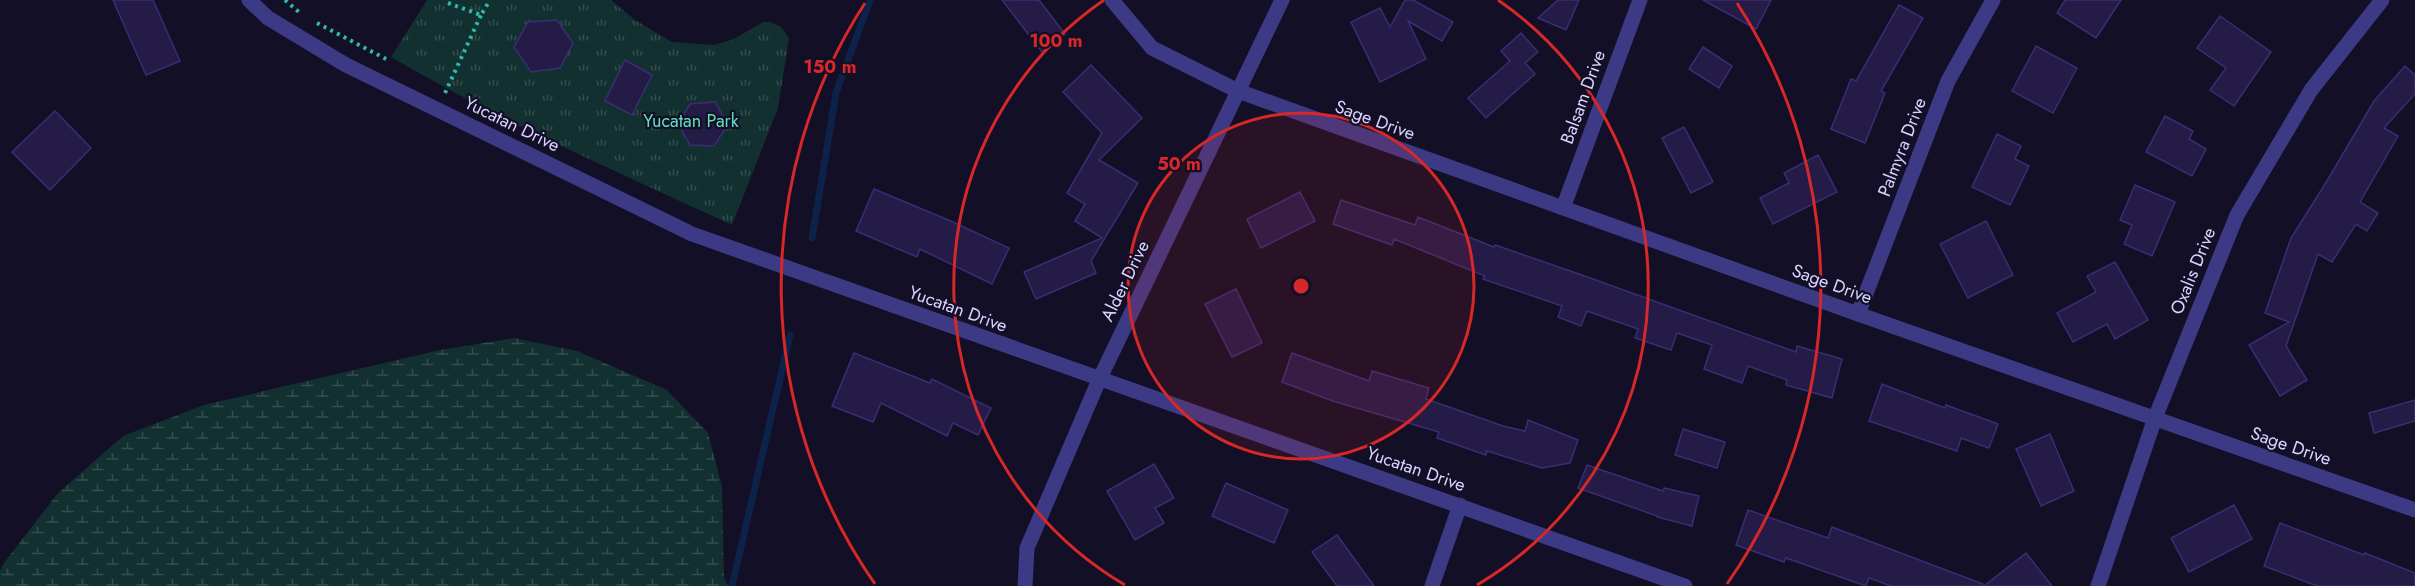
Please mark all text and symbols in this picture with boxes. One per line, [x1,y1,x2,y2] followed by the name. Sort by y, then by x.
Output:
[1029,28,1083,54] text: 100 m
[1554,46,1612,148] street label: Balsam Drive
[804,54,856,80] text: 150 m
[460,90,564,158] street label: Yucatan Drive
[1331,94,1419,146] street label: Sage Drive
[1871,94,1933,200] street label: Palmyra Drive
[643,108,739,134] park label: Yucatan Park
[1157,151,1201,177] text: 50 m
[2164,224,2222,318] street label: Oxalis Drive
[1094,236,1156,326] street label: Alder Drive
[1788,258,1876,310] street label: Sage Drive
[1291,276,1311,296] centre of rings
[905,279,1011,339] street label: Yucatan Drive
[2247,420,2335,472] street label: Sage Drive
[1363,440,1469,498] street label: Yucatan Drive

